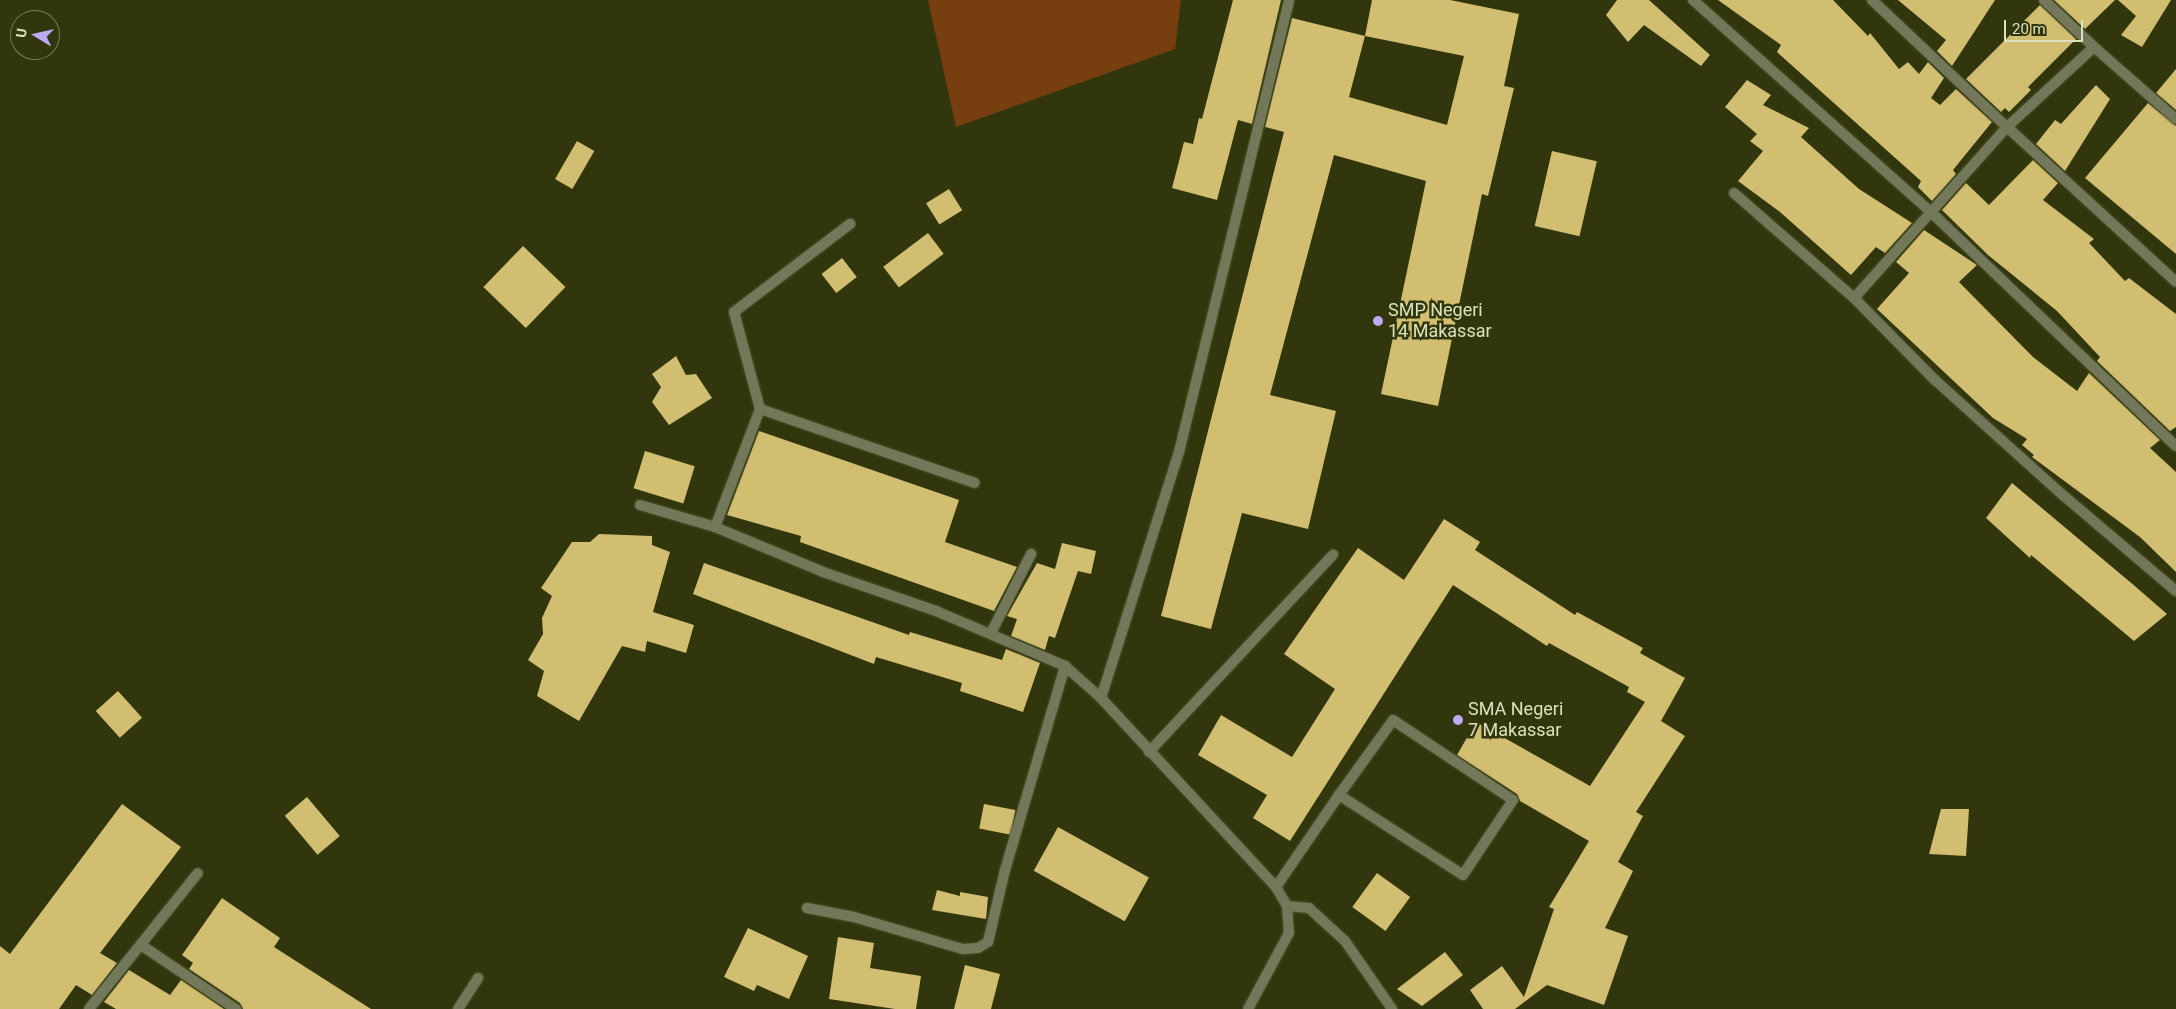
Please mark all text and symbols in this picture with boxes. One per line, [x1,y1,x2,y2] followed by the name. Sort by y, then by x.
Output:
[10,10,60,60] north arrow
[2006,10,2085,42] scale bar
[2012,20,2046,38] text: 20 m
[13,27,30,39] text: U
[1388,300,1492,342] place label: SMP Negeri 14 Makassar
[1372,315,1384,327] marker: SMP Negeri 14 Makassar
[1468,699,1563,742] place label: SMA Negeri 7 Makassar
[1452,714,1464,726] marker: SMA Negeri 7 Makassar

